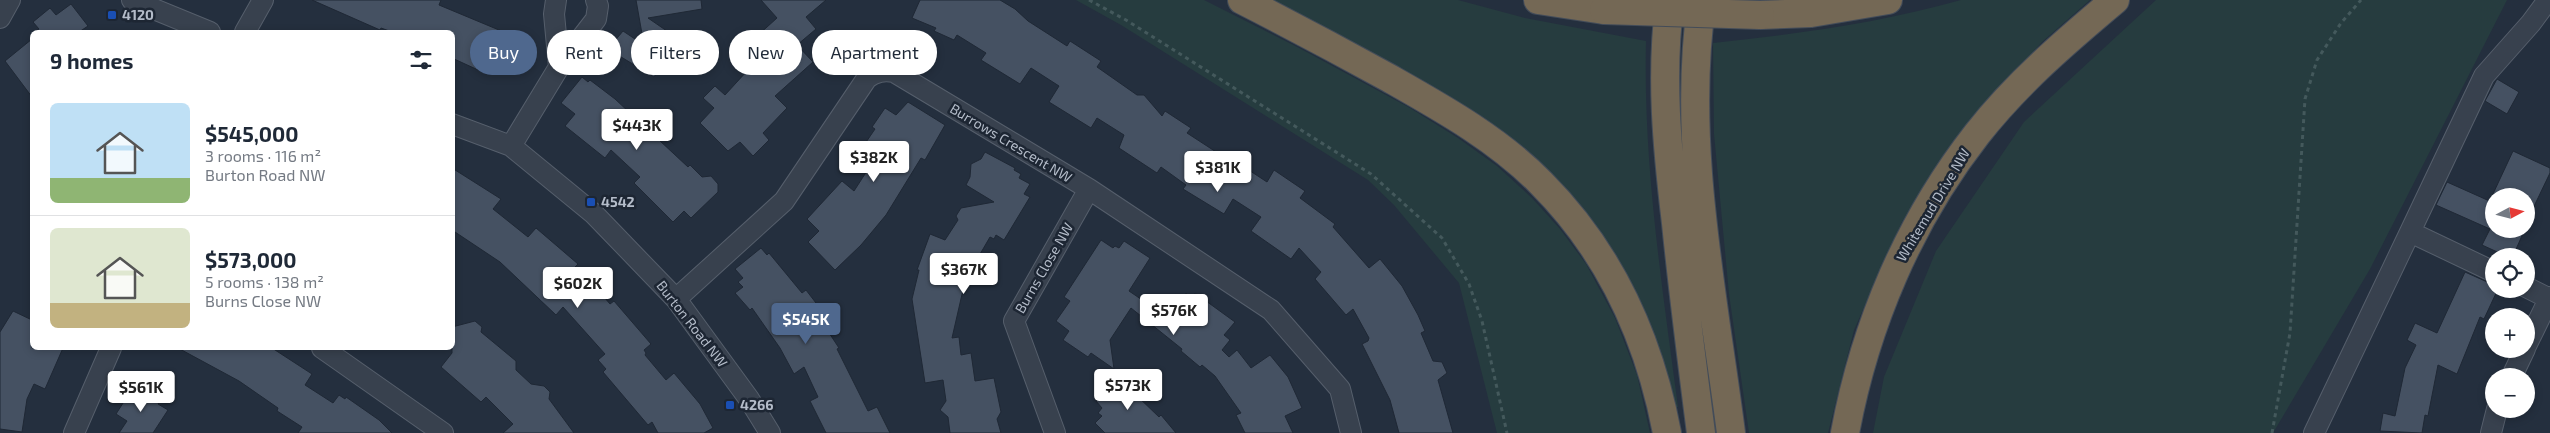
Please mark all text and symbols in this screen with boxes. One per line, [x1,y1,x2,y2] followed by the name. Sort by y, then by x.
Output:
[122,6,154,23] place label: 4120
[106,9,118,21] marker: 4120
[470,30,537,75] chip: Buy
[547,30,621,75] chip: Rent
[631,30,719,75] chip: Filters
[729,30,802,75] chip: New
[812,30,937,75] chip: Apartment
[407,46,435,74] icon: filters
[50,48,133,73] text: 9 homes
[947,99,1075,186] street label: Burrows Crescent NW
[602,108,672,151] pin: $443K
[613,115,661,134] text: $443K
[205,121,299,146] text: $545,000
[90,123,150,183] icon: home
[839,140,909,183] pin: $382K
[1892,145,1973,264] street label: Whitemud Drive NW
[205,146,321,165] text: 3 rooms · 116 m²
[850,147,898,166] text: $382K
[1183,150,1253,193] pin: $381K
[1195,157,1241,176] text: $381K
[205,165,325,184] text: Burton Road NW
[2485,188,2535,238] north arrow
[2485,188,2535,418] map controls
[601,193,635,210] place label: 4542
[585,196,597,208] marker: 4542
[1011,219,1076,316] street label: Burns Close NW
[205,247,297,272] text: $573,000
[90,248,150,308] icon: home
[2485,248,2535,298] button: locate
[929,252,999,295] pin: $367K
[941,259,987,278] text: $367K
[543,266,613,309] pin: $602K
[205,272,324,291] text: 5 rooms · 138 m²
[554,273,602,292] text: $602K
[653,277,732,370] street label: Burton Road NW
[205,291,321,310] text: Burns Close NW
[1139,294,1209,336] pin: $576K
[1151,300,1197,319] text: $576K
[771,302,841,345] pin: $545K
[2485,308,2535,358] button: +
[782,309,830,328] text: $545K
[1093,368,1163,411] pin: $573K
[2485,368,2535,418] button: −
[106,370,176,413] pin: $561K
[1105,375,1151,394] text: $573K
[119,377,163,396] text: $561K
[740,396,774,413] place label: 4266
[724,399,736,411] marker: 4266

